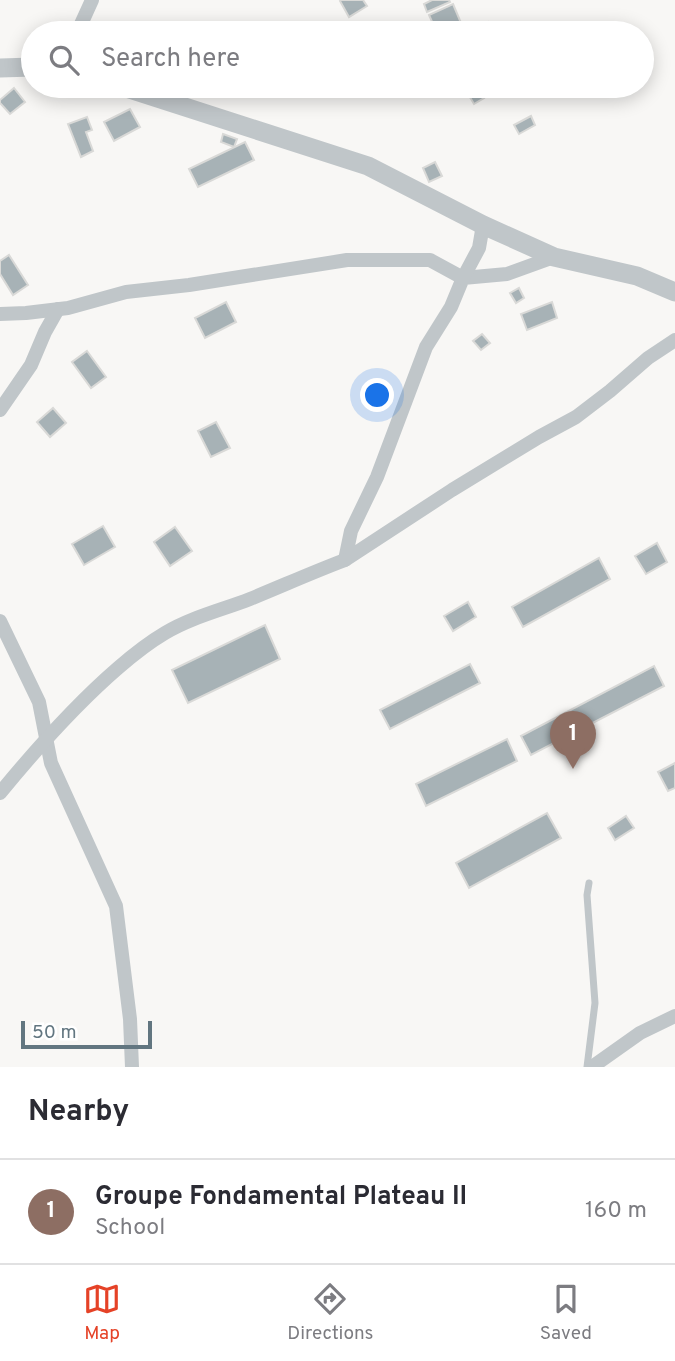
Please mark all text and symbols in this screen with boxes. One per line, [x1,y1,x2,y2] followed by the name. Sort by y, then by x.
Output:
[21,21,654,98] search box
[45,41,83,79] icon: search
[101,43,240,76] text: Search here
[360,378,394,412] your location
[550,711,596,769] pin: 1
[21,1018,152,1050] scale bar
[32,1021,77,1045] text: 50 m
[28,1094,129,1131] text: Nearby
[95,1181,467,1214] text: Groupe Fondamental Plateau II
[46,1197,56,1226] text: 1
[585,1197,647,1226] text: 160 m
[95,1214,165,1243] text: School
[83,1280,121,1346] tab: Map
[287,1280,374,1346] tab: Directions
[540,1280,592,1346] tab: Saved

